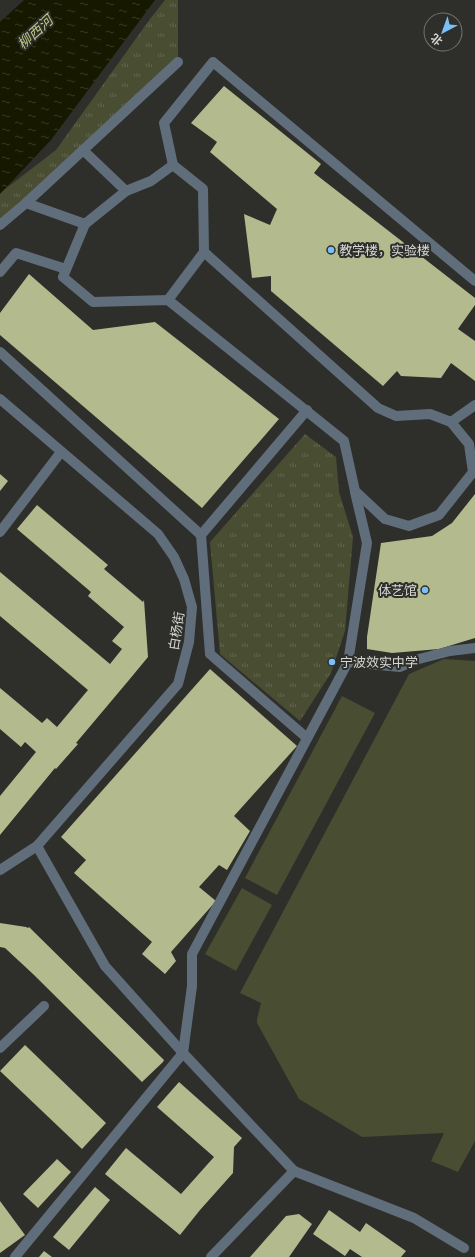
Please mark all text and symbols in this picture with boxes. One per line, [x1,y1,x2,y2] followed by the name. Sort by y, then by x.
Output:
[14,10,59,53] water label: 柳西河
[423,12,463,52] north arrow
[428,31,445,48] text: 北
[339,243,430,259] place label: 教学楼，实验楼
[326,245,336,255] marker: 教学楼，实验楼
[378,583,417,599] place label: 体艺馆
[420,585,430,595] marker: 体艺馆
[166,611,188,652] street label: 白杨街
[340,655,418,671] place label: 宁波效实中学
[327,657,337,667] marker: 宁波效实中学

